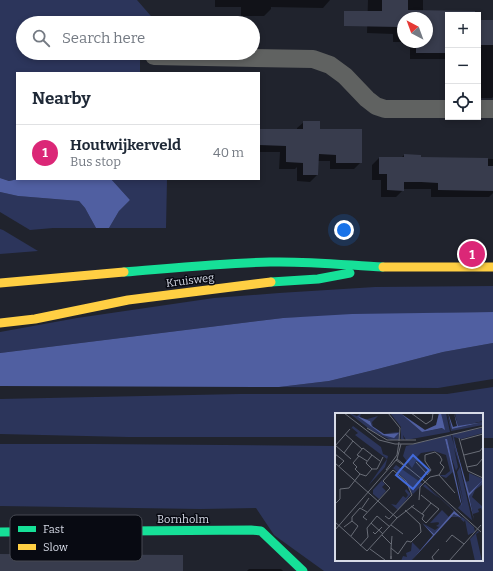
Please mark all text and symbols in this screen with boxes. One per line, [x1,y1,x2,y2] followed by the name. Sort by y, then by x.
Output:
[397,12,433,48] north arrow
[445,12,481,120] map controls
[445,12,481,48] button: +
[16,16,260,60] search box
[30,27,52,49] icon: search
[62,29,145,47] text: Search here
[445,48,481,84] button: −
[445,84,481,120] button: locate
[32,88,91,109] text: Nearby
[70,136,181,154] text: Houtwijkerveld
[42,145,48,160] text: 1
[213,145,244,160] text: 40 m
[70,154,121,169] text: Bus stop
[334,220,354,240] your location
[459,239,485,269] pin: 1
[165,271,215,290] street label: Kruisweg
[335,413,483,561] inset map
[157,513,209,526] street label: Bornholm
[10,515,142,561] legend
[43,523,64,536] text: Fast
[43,541,68,554] text: Slow

